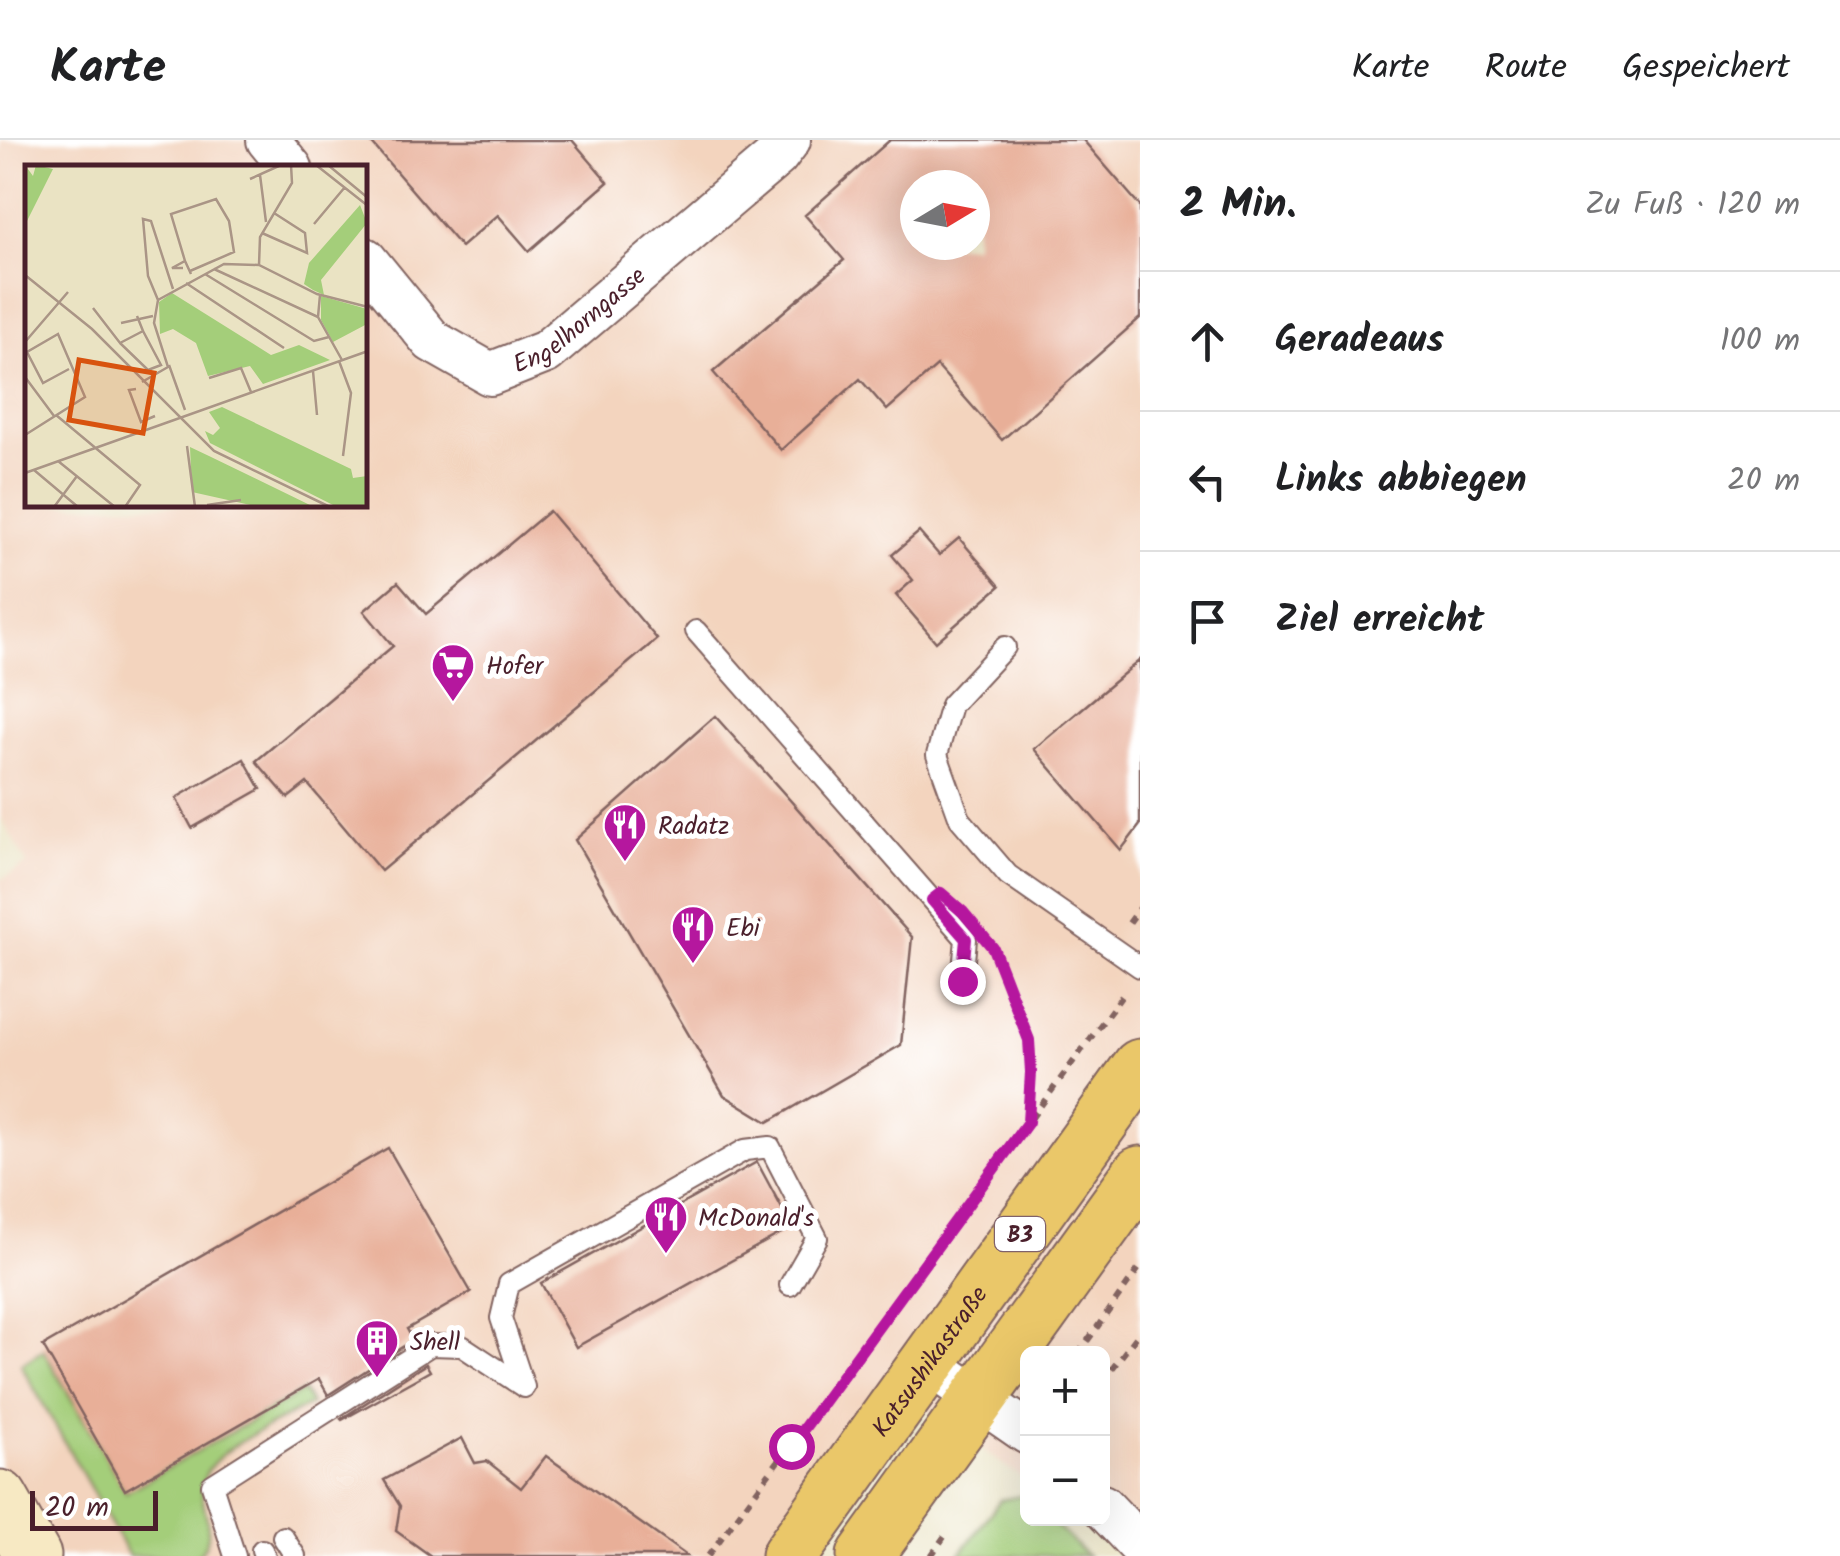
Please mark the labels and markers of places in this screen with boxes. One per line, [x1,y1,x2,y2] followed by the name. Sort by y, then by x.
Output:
[430,642,476,703] supermarket icon: Hofer
[486,647,545,687] place label: Hofer
[602,802,648,863] restaurant icon: Radatz
[658,807,729,847] place label: Radatz
[670,904,716,965] restaurant icon: Ebi
[726,909,761,949] place label: Ebi
[643,1194,689,1255] restaurant icon: McDonald's
[698,1199,815,1239] place label: McDonald's
[354,1318,400,1379] building icon: Shell
[410,1323,460,1363] place label: Shell

